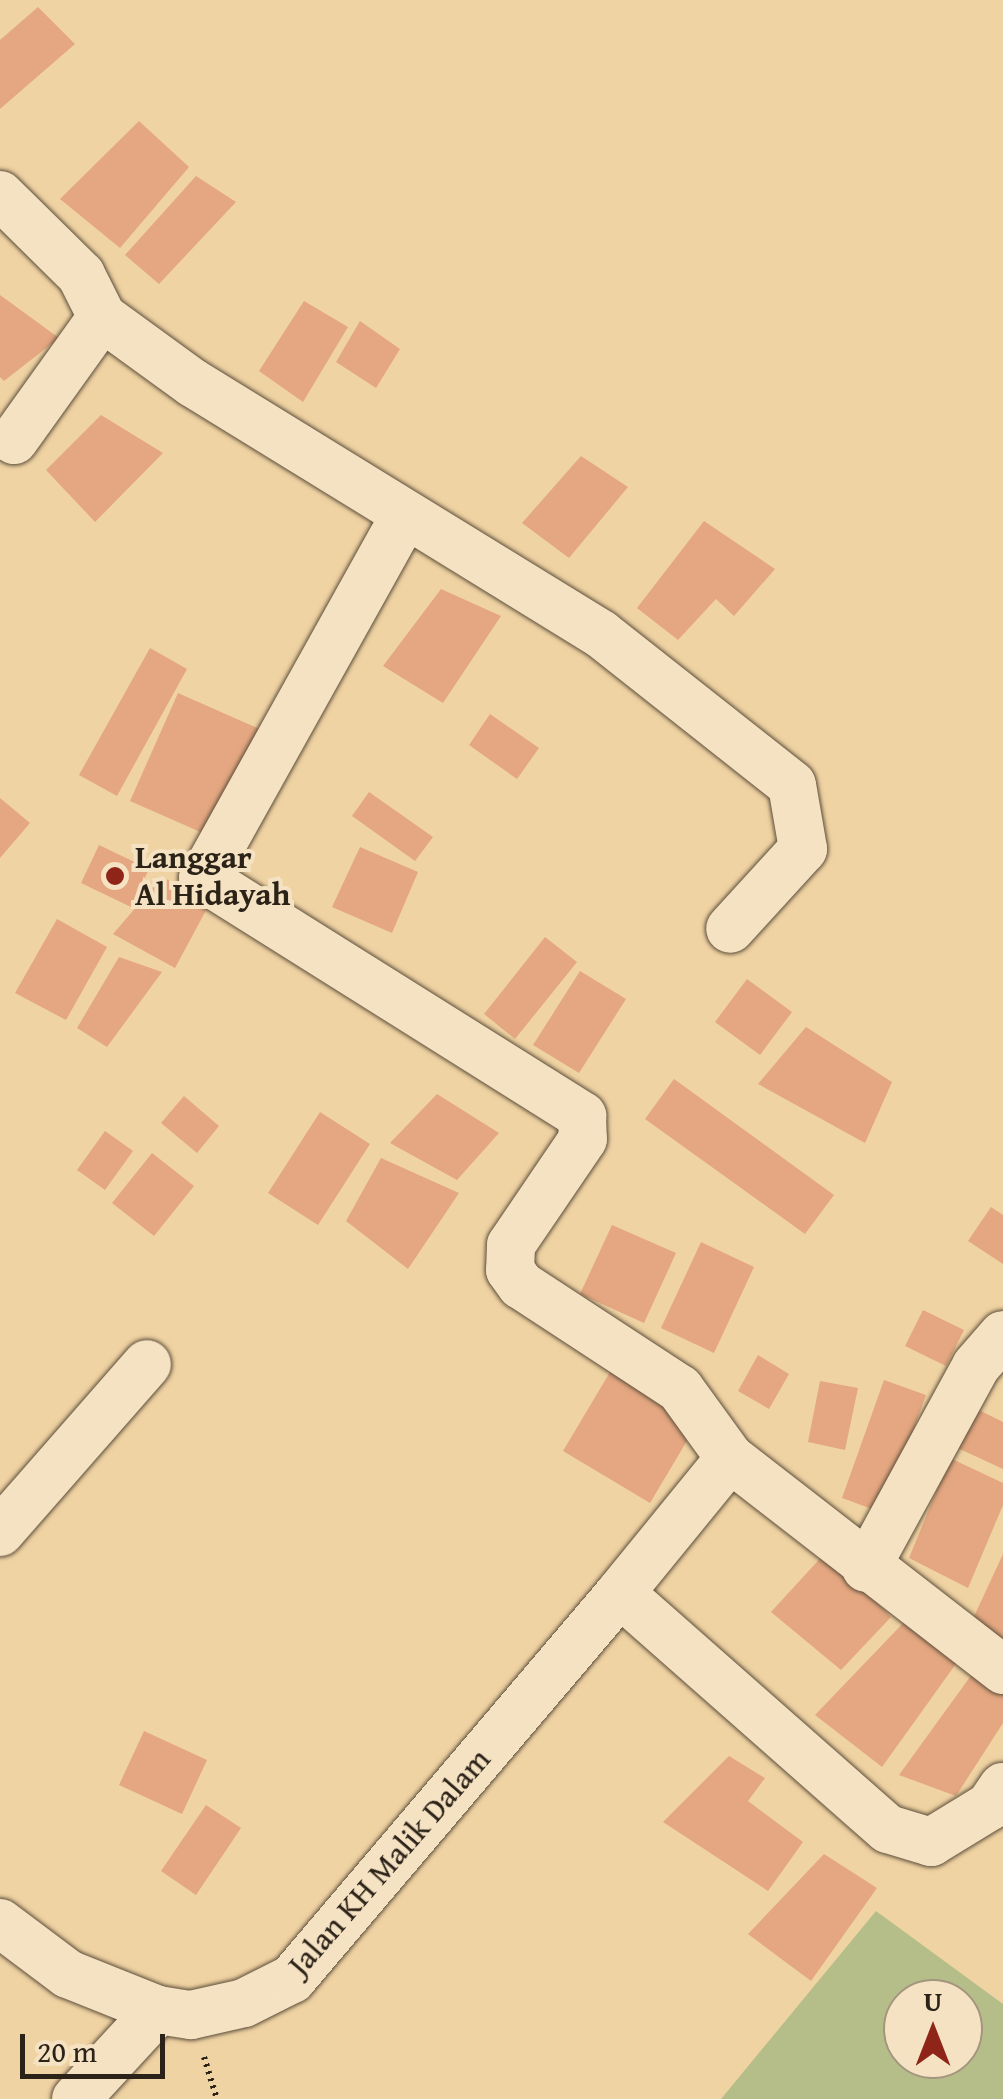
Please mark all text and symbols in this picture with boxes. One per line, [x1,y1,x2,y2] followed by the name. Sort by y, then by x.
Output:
[135,839,291,914] place label: Langgar Al Hidayah
[104,865,126,887] marker: Langgar Al Hidayah
[280,1740,498,1984] street label: Jalan KH Malik Dalam
[883,1979,983,2079] north arrow
[924,1980,942,2021] text: U
[25,2014,170,2076] scale bar
[37,2029,97,2073] text: 20 m

